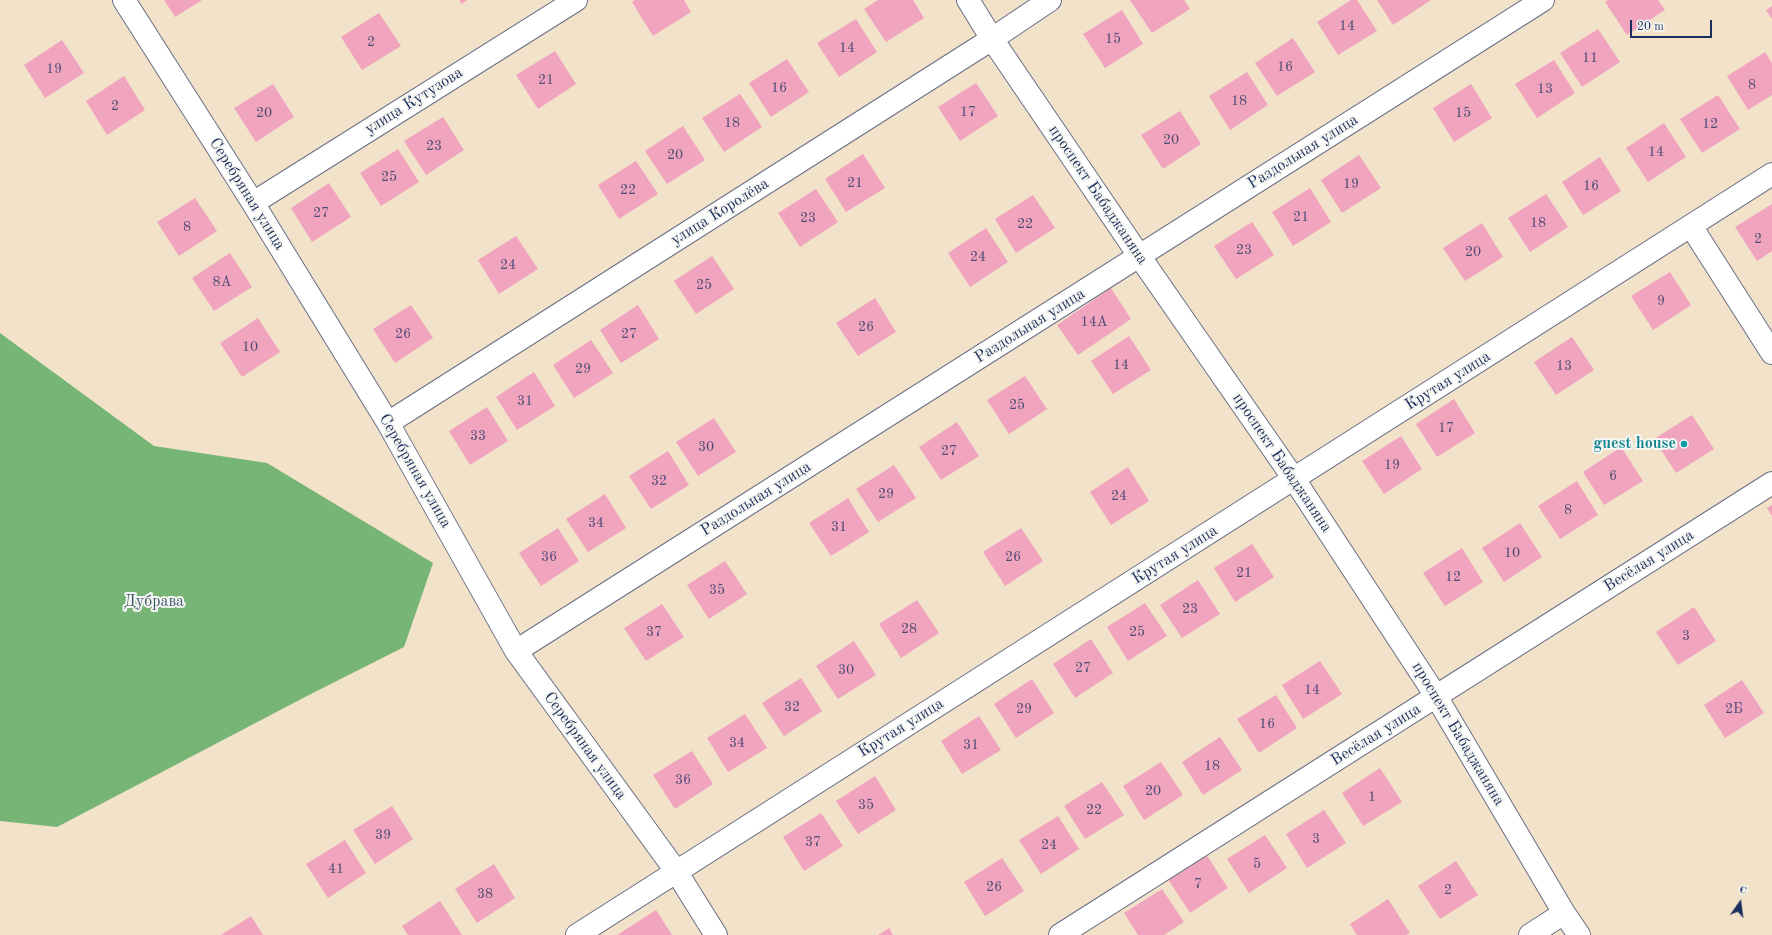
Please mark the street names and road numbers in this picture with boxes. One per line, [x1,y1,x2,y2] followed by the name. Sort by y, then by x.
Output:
[361,63,467,139] street label: улица Кутузова
[1244,110,1362,194] street label: Раздольная улица
[1044,122,1152,268] street label: проспект Бабаджаняна
[205,134,289,254] street label: Серебряная улица
[667,174,773,250] street label: улица Королёва
[971,284,1089,368] street label: Раздольная улица
[1402,347,1494,415] street label: Крутая улица
[1228,390,1336,536] street label: проспект Бабаджаняна
[375,410,455,532] street label: Серебряная улица
[697,457,815,541] street label: Раздольная улица
[1129,521,1221,589] street label: Крутая улица
[1600,526,1698,596] street label: Весёлая улица
[1407,659,1509,809] street label: проспект Бабаджаняна
[539,688,631,804] street label: Серебряная улица
[855,694,947,762] street label: Крутая улица
[1327,700,1425,770] street label: Весёлая улица

